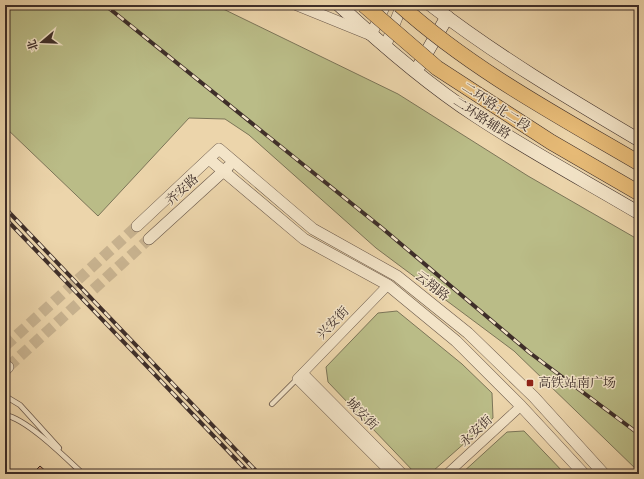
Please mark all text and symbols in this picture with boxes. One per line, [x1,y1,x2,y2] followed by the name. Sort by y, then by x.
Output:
[22,22,62,62] north arrow
[25,38,41,52] text: 北
[459,79,533,135] street label: 二环路北二段
[450,94,514,142] street label: 二环路辅路
[162,171,202,209] street label: 齐安路
[412,268,452,304] street label: 云翔路
[314,303,352,343] street label: 兴安街
[538,375,616,391] place label: 高铁站南广场
[525,378,535,388] marker: 高铁站南广场
[343,395,381,433] street label: 城安街
[456,412,496,450] street label: 永安街

